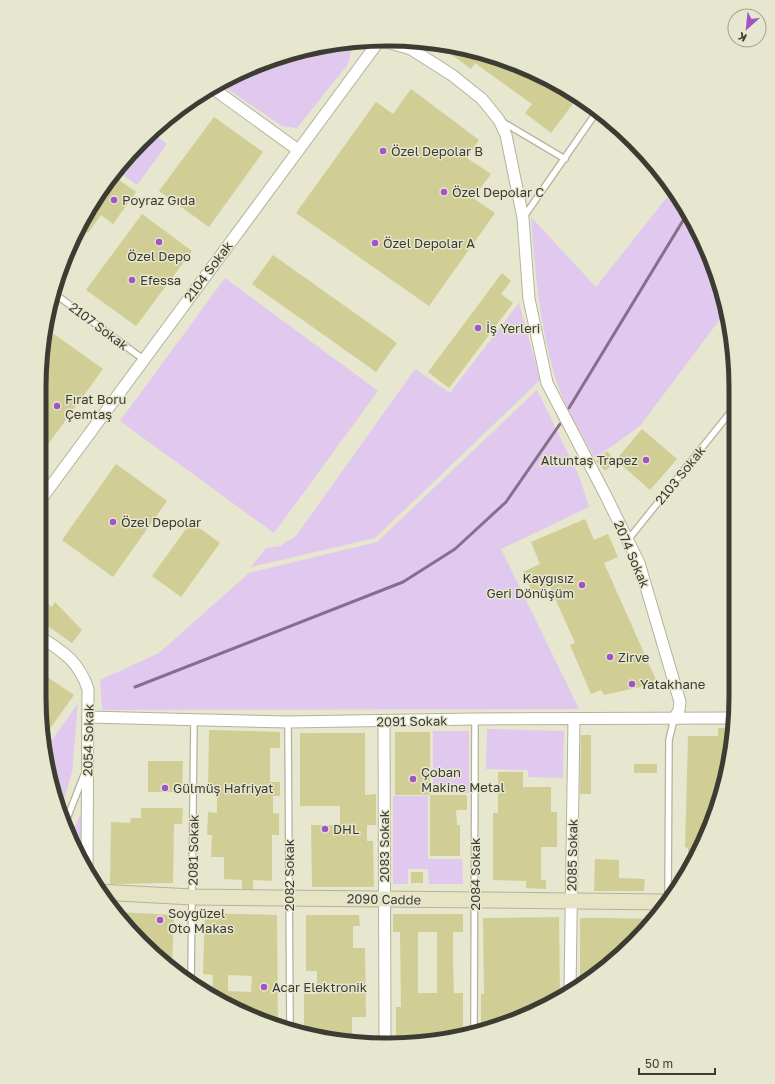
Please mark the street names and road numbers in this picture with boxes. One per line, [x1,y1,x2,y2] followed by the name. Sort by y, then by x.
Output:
[180,237,236,304] street label: 2104 Sokak
[66,299,132,354] street label: 2107 Sokak
[652,442,709,508] street label: 2103 Sokak
[611,518,654,591] street label: 2074 Sokak
[79,703,97,776] street label: 2054 Sokak
[376,712,448,730] street label: 2091 Sokak
[376,809,392,882] street label: 2083 Sokak
[184,814,202,886] street label: 2081 Sokak
[563,818,581,891] street label: 2085 Sokak
[467,837,483,910] street label: 2084 Sokak
[281,838,297,911] street label: 2082 Sokak
[347,890,421,908] street label: 2090 Cadde

